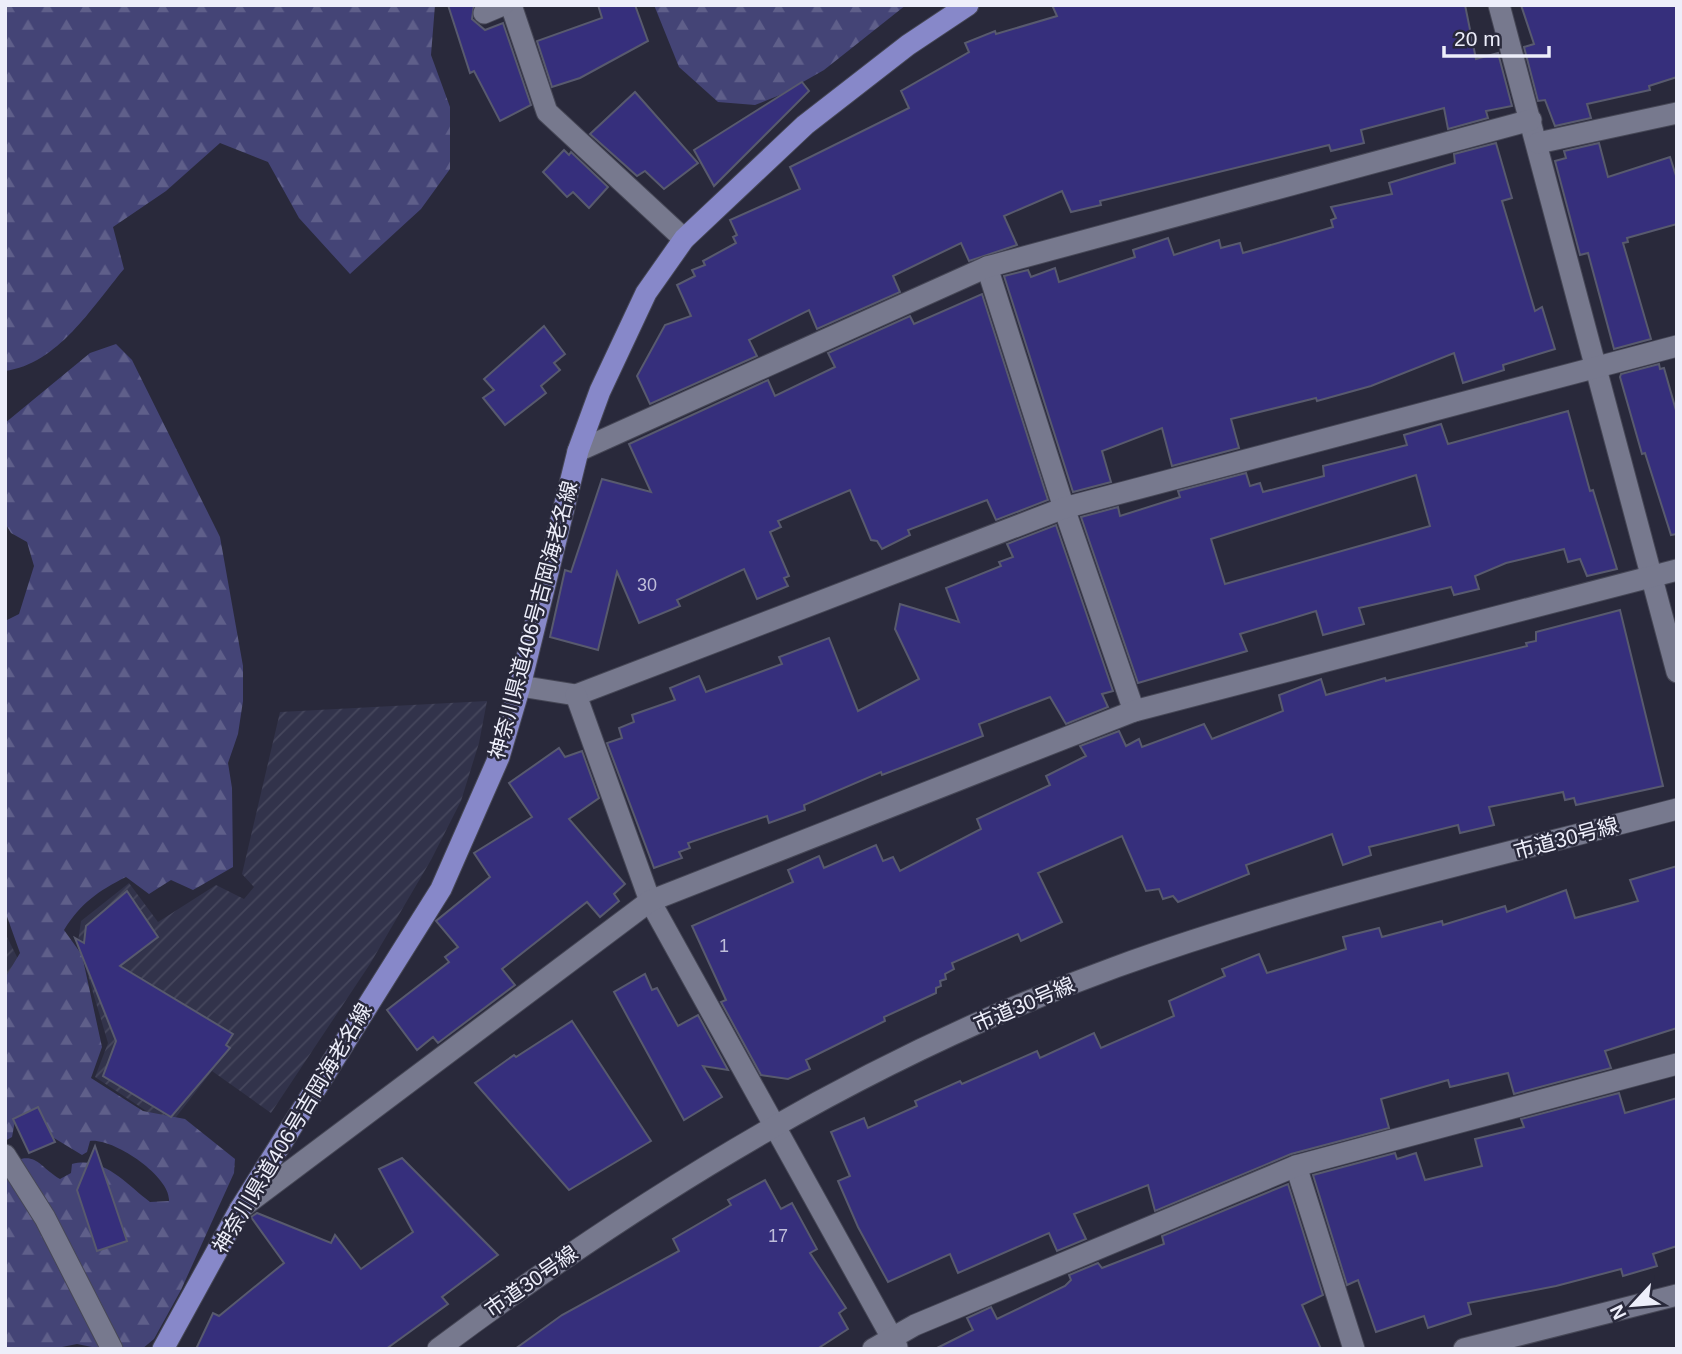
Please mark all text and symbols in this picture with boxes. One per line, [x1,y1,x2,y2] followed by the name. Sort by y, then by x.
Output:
[1444,14,1549,58] scale bar
[1454,27,1501,50] text: 20 m
[485,478,581,762] street label: 神奈川県道406号吉岡海老名線
[637,575,657,595] house number: 30
[1511,813,1621,863] street label: 市道30号線
[719,936,729,956] house number: 1
[970,972,1078,1036] street label: 市道30号線
[208,999,376,1257] street label: 神奈川県道406号吉岡海老名線
[768,1226,788,1246] house number: 17
[480,1241,582,1321] street label: 市道30号線
[1598,1270,1668,1340] north arrow
[1606,1301,1631,1323] text: N

